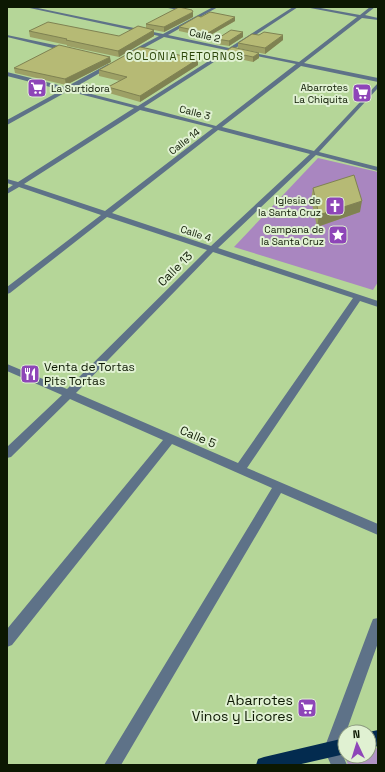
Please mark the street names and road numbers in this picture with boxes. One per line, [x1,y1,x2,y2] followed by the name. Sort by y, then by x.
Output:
[188,26,222,45] street label: Calle 2
[178,102,212,123] street label: Calle 3
[166,125,202,158] street label: Calle 14
[179,222,213,245] street label: Calle 4
[154,248,196,290] street label: Calle 13
[177,422,219,452] street label: Calle 5

